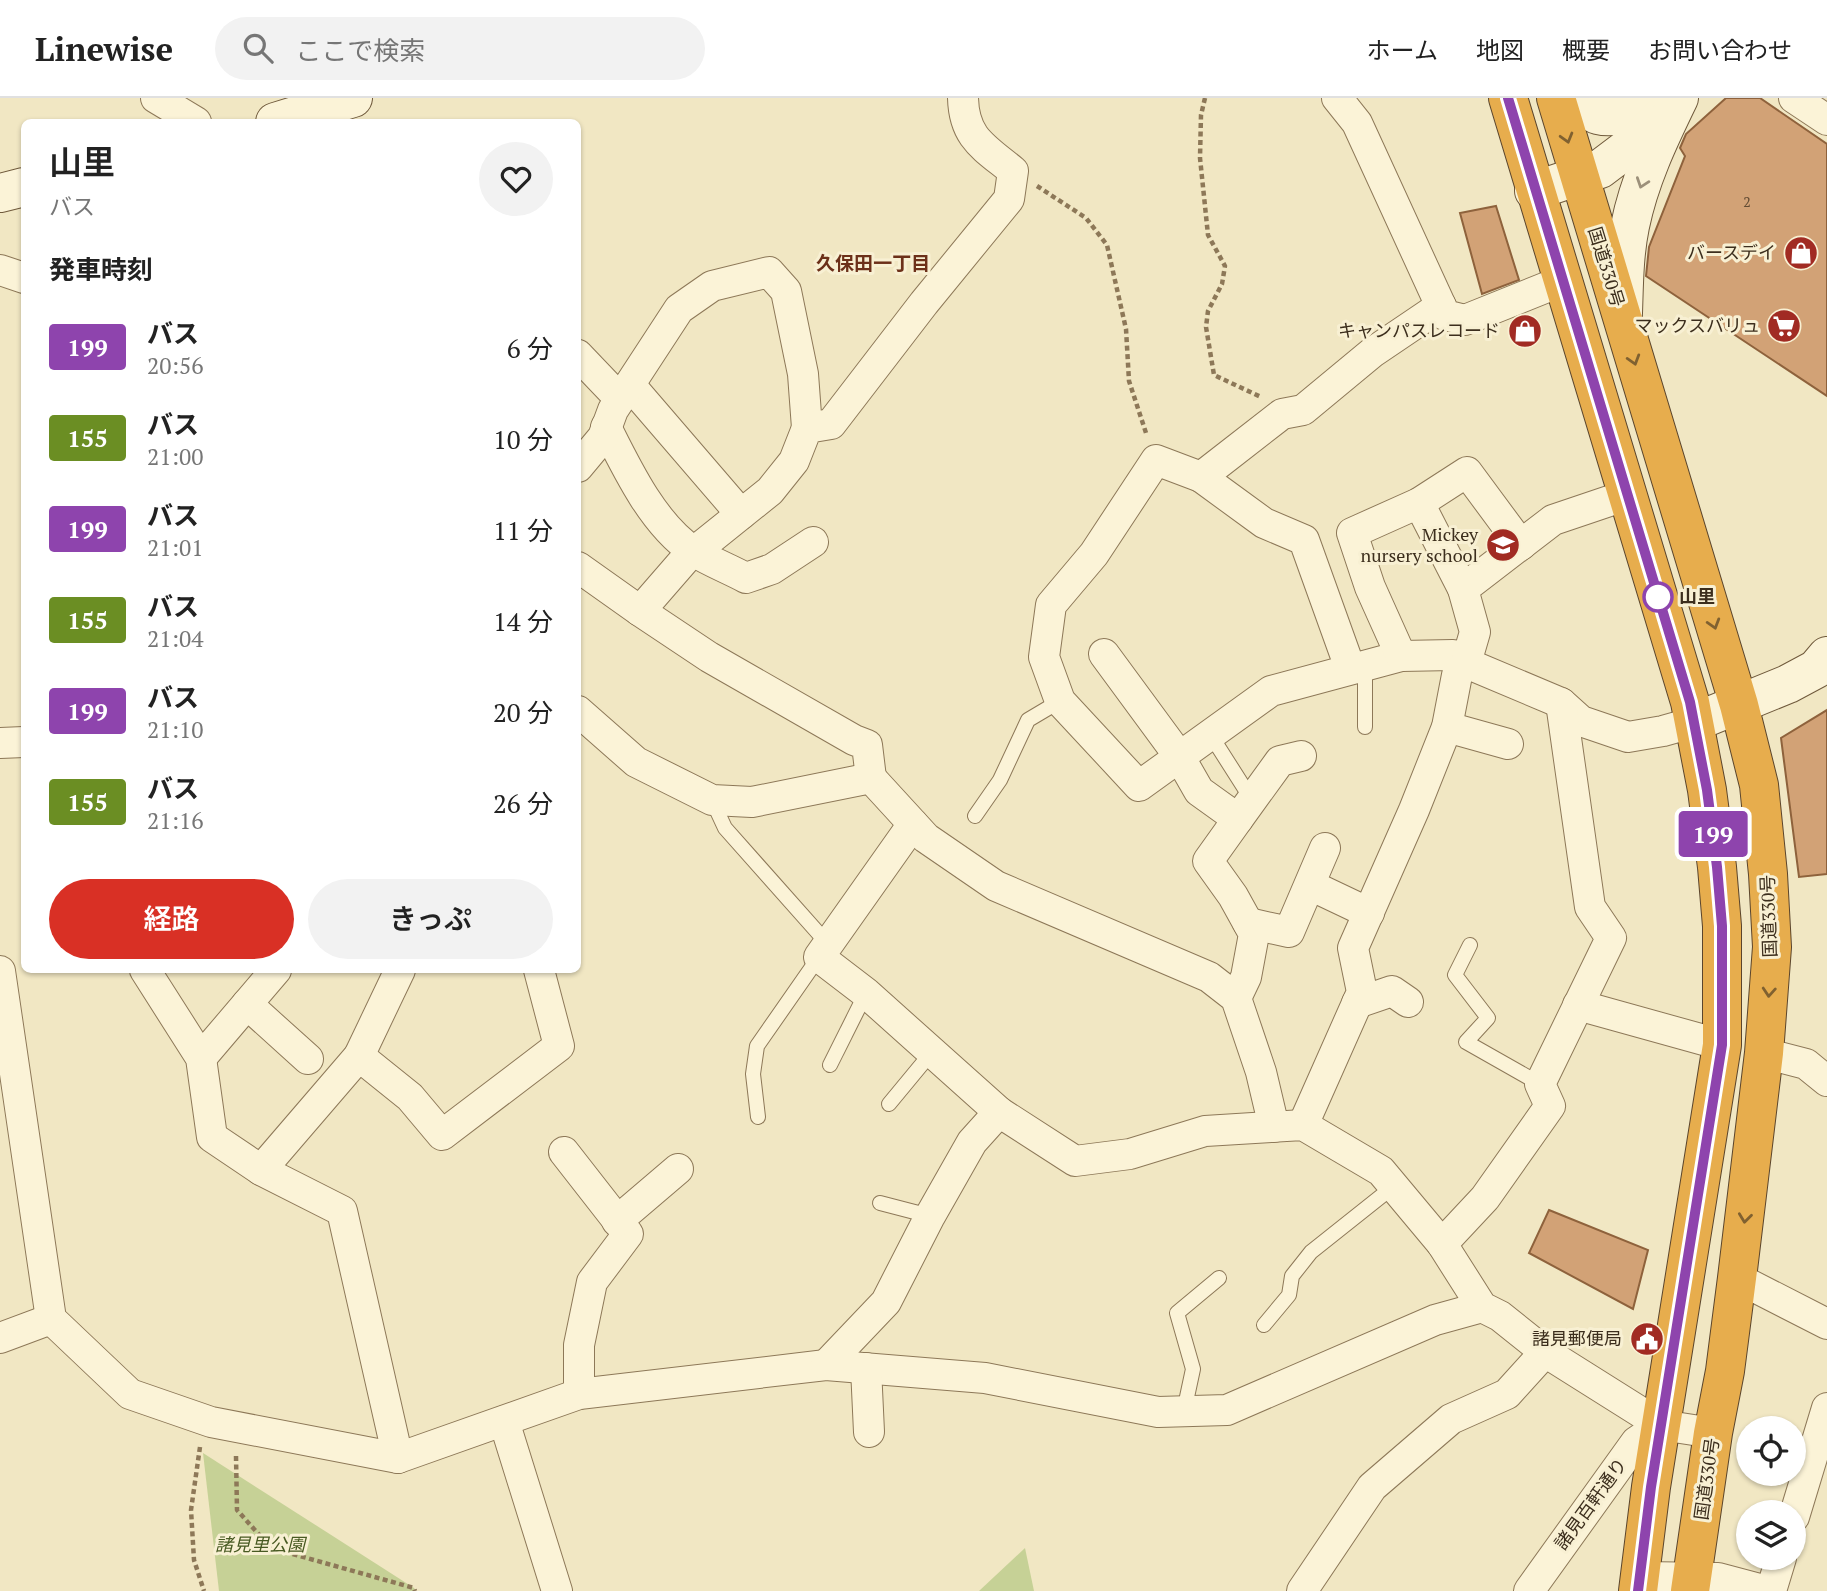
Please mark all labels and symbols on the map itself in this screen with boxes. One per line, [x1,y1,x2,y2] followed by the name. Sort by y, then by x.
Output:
[1559,131,1573,143] one-way arrow
[1636,176,1650,189] one-way arrow
[1743,192,1751,211] house number: 2
[1583,224,1631,310] street label: 国道330号
[1782,234,1820,272] shop icon: バースデイ
[1687,240,1776,264] place label: バースデイ
[816,250,930,275] district label: 久保田一丁目
[1765,307,1803,345] supermarket icon: マックスバリュ
[1506,312,1544,350] shop icon: キャンパスレコード
[1635,313,1760,337] place label: マックスバリュ
[1338,318,1500,342] place label: キャンパスレコード
[1626,353,1641,365] one-way arrow
[1360,522,1479,567] place label: Mickey nursery school
[1484,526,1522,564] school or university icon: Mickey nursery school
[1643,582,1673,612] marker: 山里
[1679,584,1715,608] place label: 山里
[1706,618,1721,630] one-way arrow
[1673,811,1753,857] line badge: 199
[1755,874,1781,958] street label: 国道330号
[1761,987,1776,998] one-way arrow
[1737,1212,1752,1224] one-way arrow
[1628,1320,1666,1358] public building icon: 諸見郵便局
[1532,1326,1622,1350] place label: 諸見郵便局
[1688,1436,1724,1522] street label: 国道330号
[1549,1453,1632,1554] street label: 諸見百軒通り
[215,1532,308,1556] park label: 諸見里公園

